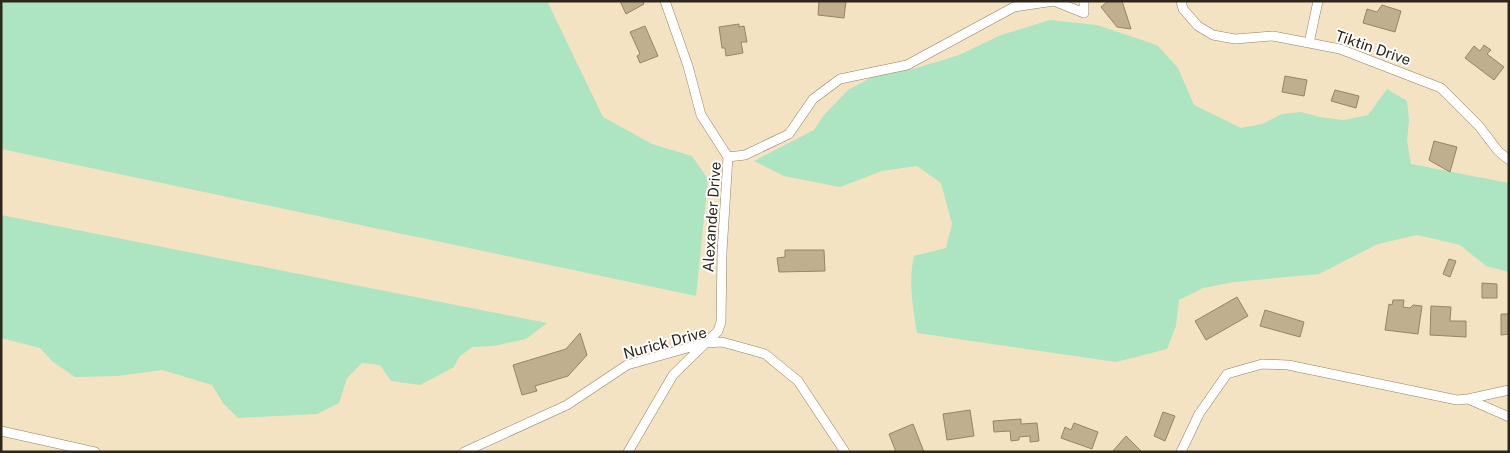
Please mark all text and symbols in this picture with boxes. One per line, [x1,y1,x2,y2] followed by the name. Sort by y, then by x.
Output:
[1333,27,1413,68] street label: Tiktin Drive
[699,161,724,273] street label: Alexander Drive
[621,323,708,362] street label: Nurick Drive

